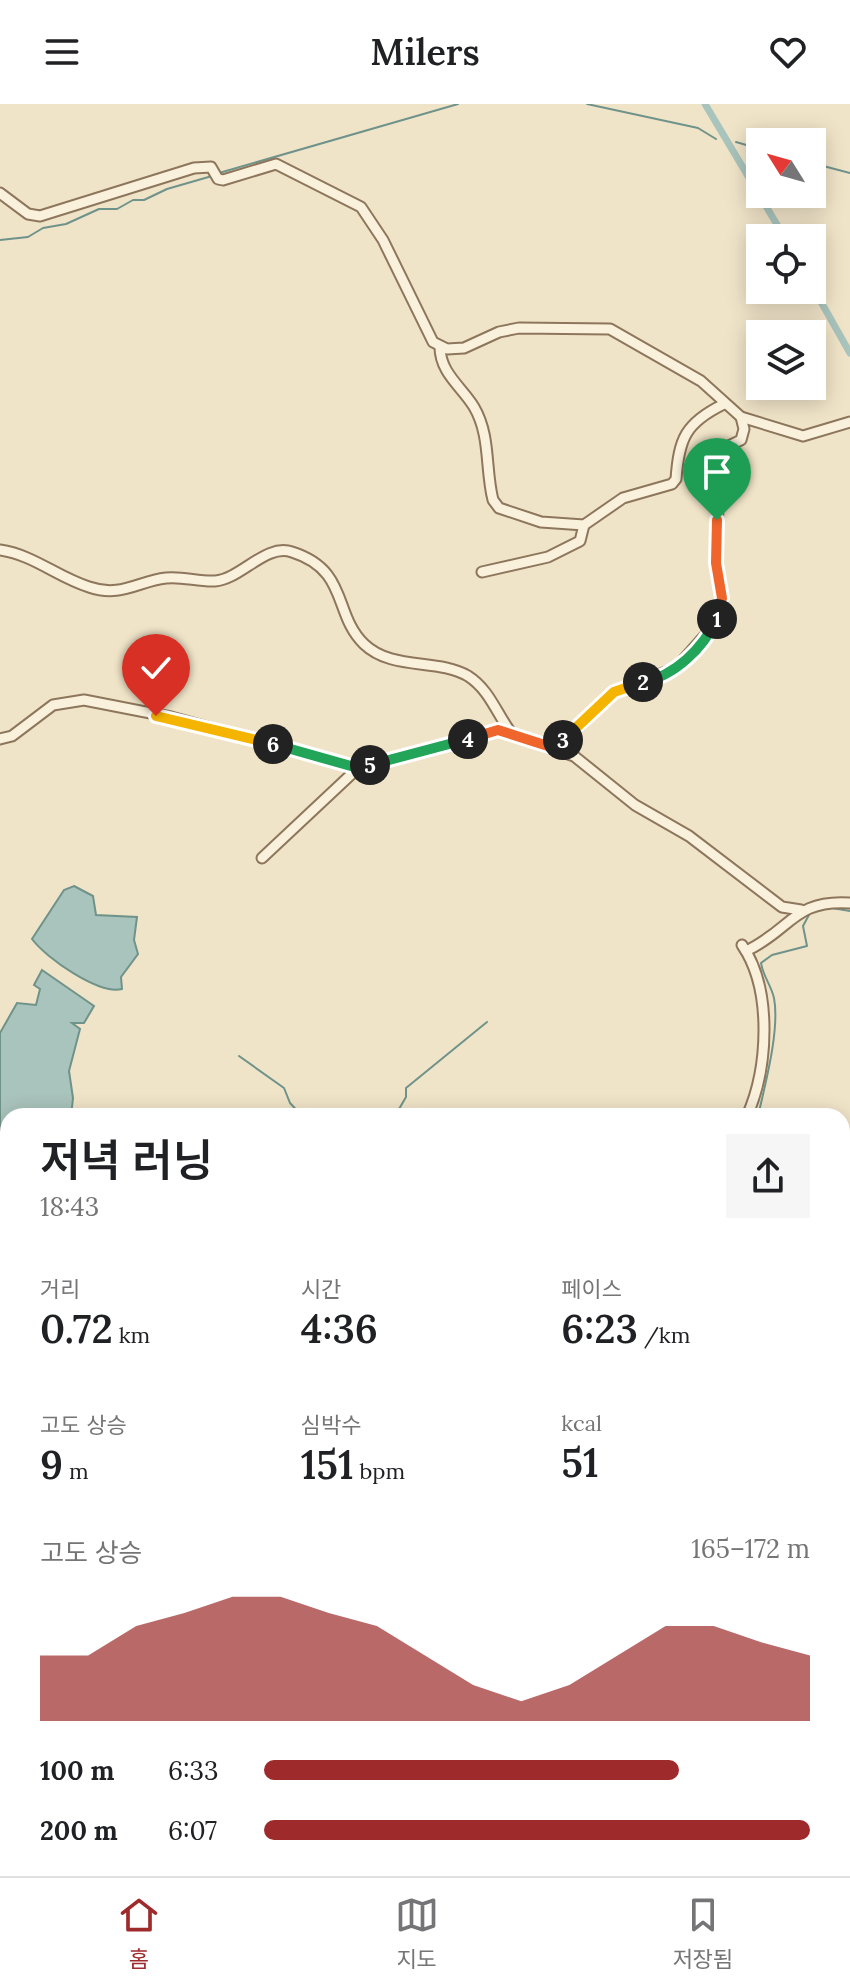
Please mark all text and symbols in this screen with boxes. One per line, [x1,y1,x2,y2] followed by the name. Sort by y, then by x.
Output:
[370,29,480,75] text: Milers
[40,30,84,74] icon: menu
[766,30,810,74] icon: heart
[746,128,826,208] north arrow
[746,128,826,400] map controls
[746,224,826,304] button: locate
[746,320,826,400] button: layers
[683,438,751,520] pin
[695,450,739,494] icon: arrive
[697,599,737,639] pin: 1
[713,605,721,633] text: 1
[122,634,190,716] pin
[134,646,178,690] icon: check
[623,662,663,702] pin: 2
[637,668,649,696] text: 2
[448,719,488,759] pin: 4
[543,720,583,760] pin: 3
[253,724,293,764] pin: 6
[462,725,474,753] text: 4
[557,726,569,754] text: 3
[267,730,279,758] text: 6
[350,745,390,785] pin: 5
[364,751,376,779] text: 5
[40,1132,214,1188] text: 저녁 러닝
[726,1134,810,1218] button: share
[40,1190,99,1223] text: 18:43
[40,1275,80,1303] text: 거리
[301,1275,341,1303] text: 시간
[561,1275,622,1303] text: 페이스
[40,1303,113,1354] text: 0.72
[301,1303,378,1354] text: 4:36
[561,1303,638,1354] text: 6:23
[113,1321,150,1349] text: km
[638,1321,690,1349] text: /km
[561,1409,602,1437] text: kcal
[40,1411,127,1439] text: 고도 상승
[301,1411,361,1439] text: 심박수
[561,1437,599,1488] text: 51
[40,1439,63,1490] text: 9
[301,1439,354,1490] text: 151
[63,1457,89,1485] text: m
[354,1457,405,1485] text: bpm
[691,1532,810,1565] text: 165–172 m
[40,1536,143,1569] text: 고도 상승
[40,1754,114,1787] text: 100 m
[168,1754,219,1787] text: 6:33
[40,1814,118,1847] text: 200 m
[168,1814,217,1847] text: 6:07
[117,1893,161,1973] tab: 홈
[395,1893,439,1973] tab: 지도
[672,1893,733,1973] tab: 저장됨

